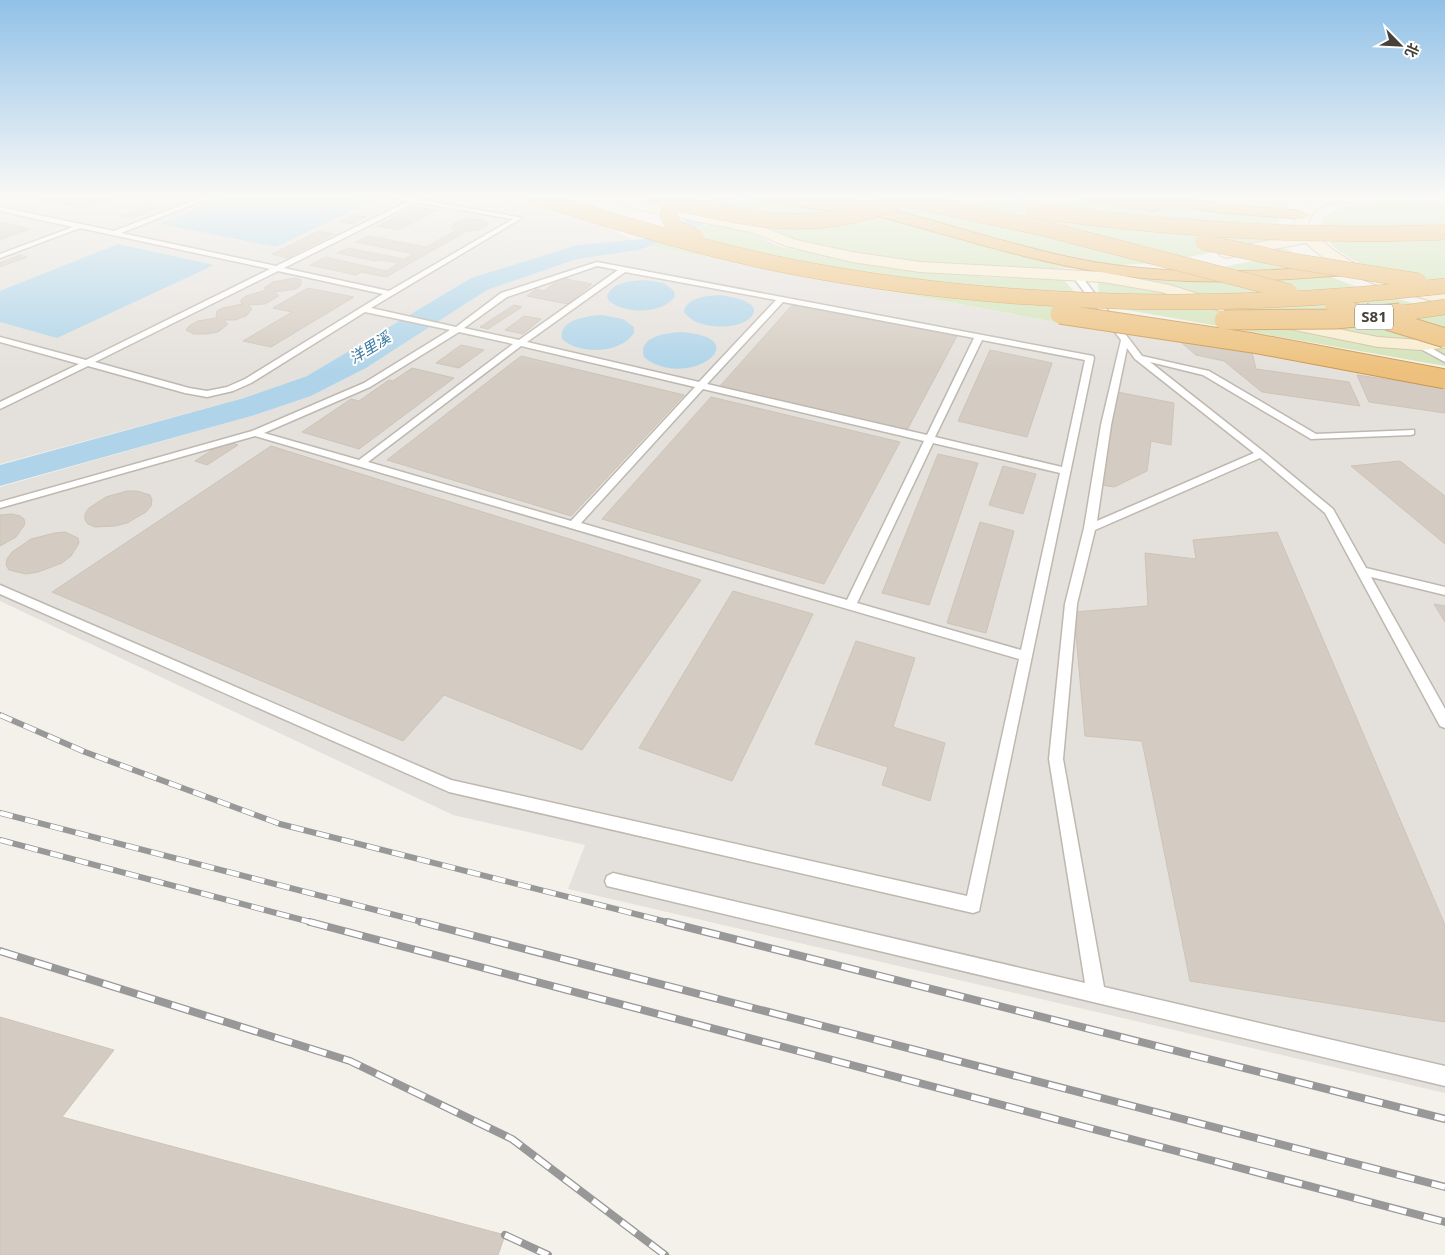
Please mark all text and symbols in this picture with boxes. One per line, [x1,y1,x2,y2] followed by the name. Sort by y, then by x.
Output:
[1375,20,1425,70] north arrow
[1401,40,1424,61] text: 北
[1355,304,1393,330] road number: S81
[345,326,396,368] water label: 洋里溪

